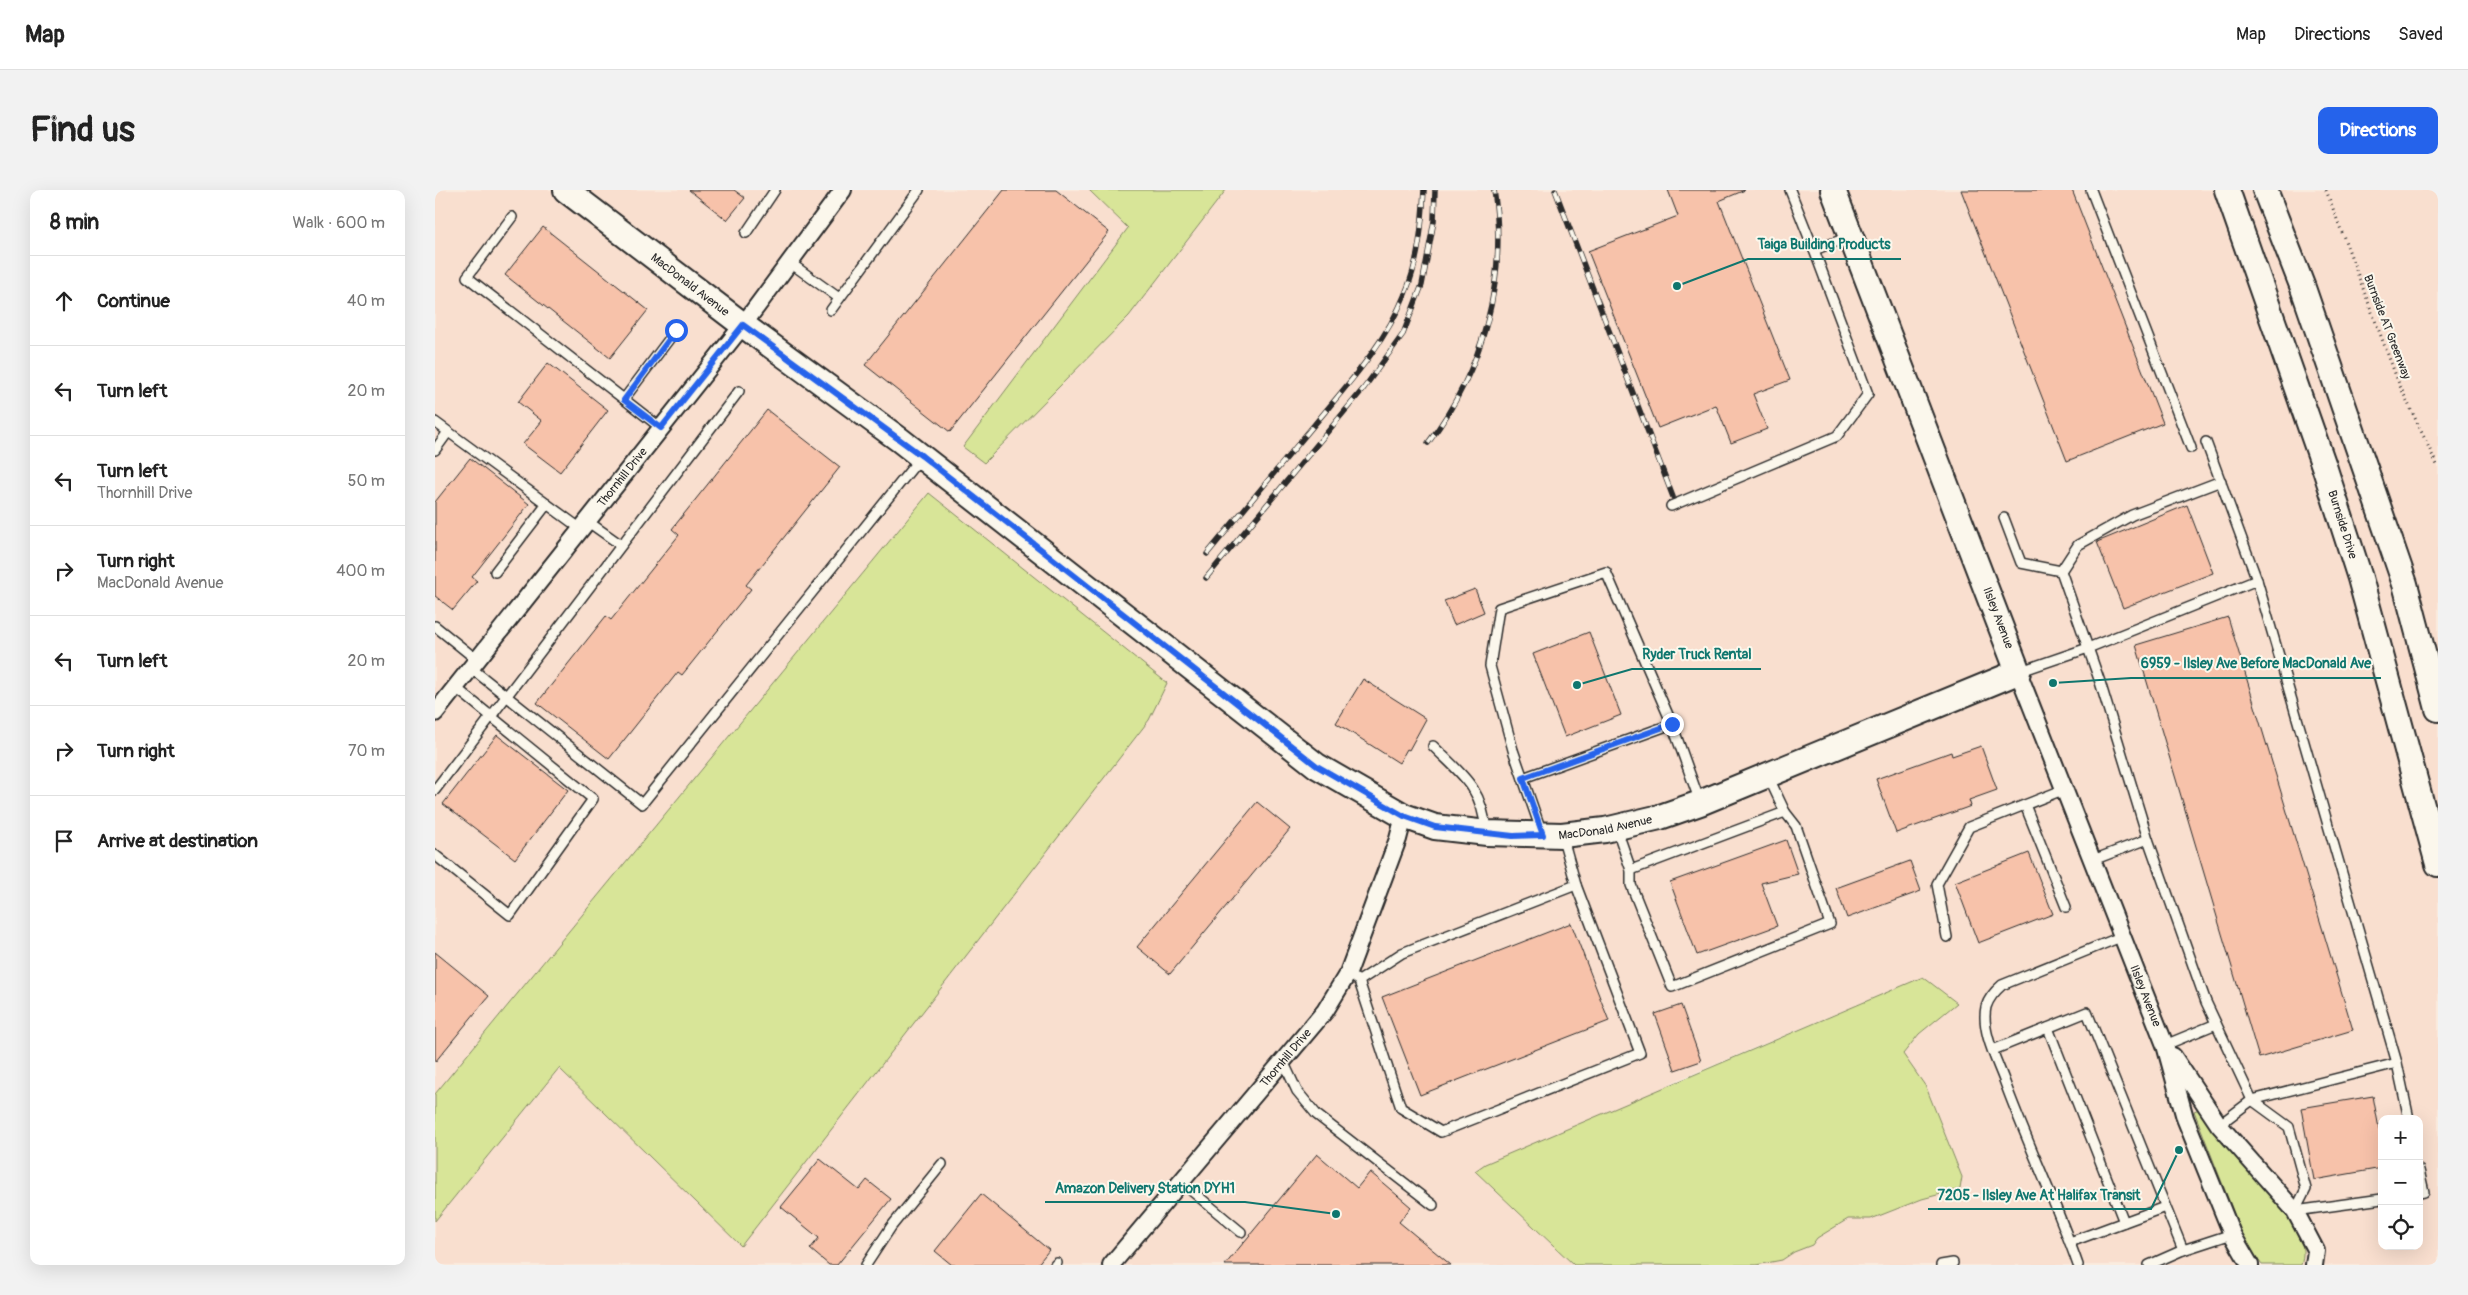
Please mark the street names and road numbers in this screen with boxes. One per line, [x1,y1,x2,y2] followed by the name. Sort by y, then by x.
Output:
[648,250,732,319] street label: MacDonald Avenue
[2360,273,2414,381] street label: Burnside AT Greenway
[594,444,650,510] street label: Thornhill Drive
[2325,488,2361,561] street label: Burnside Drive
[1979,585,2017,651] street label: Ilsley Avenue
[1558,812,1654,843] street label: MacDonald Avenue
[2127,963,2165,1029] street label: Ilsley Avenue
[1257,1025,1315,1090] street label: Thornhill Drive

